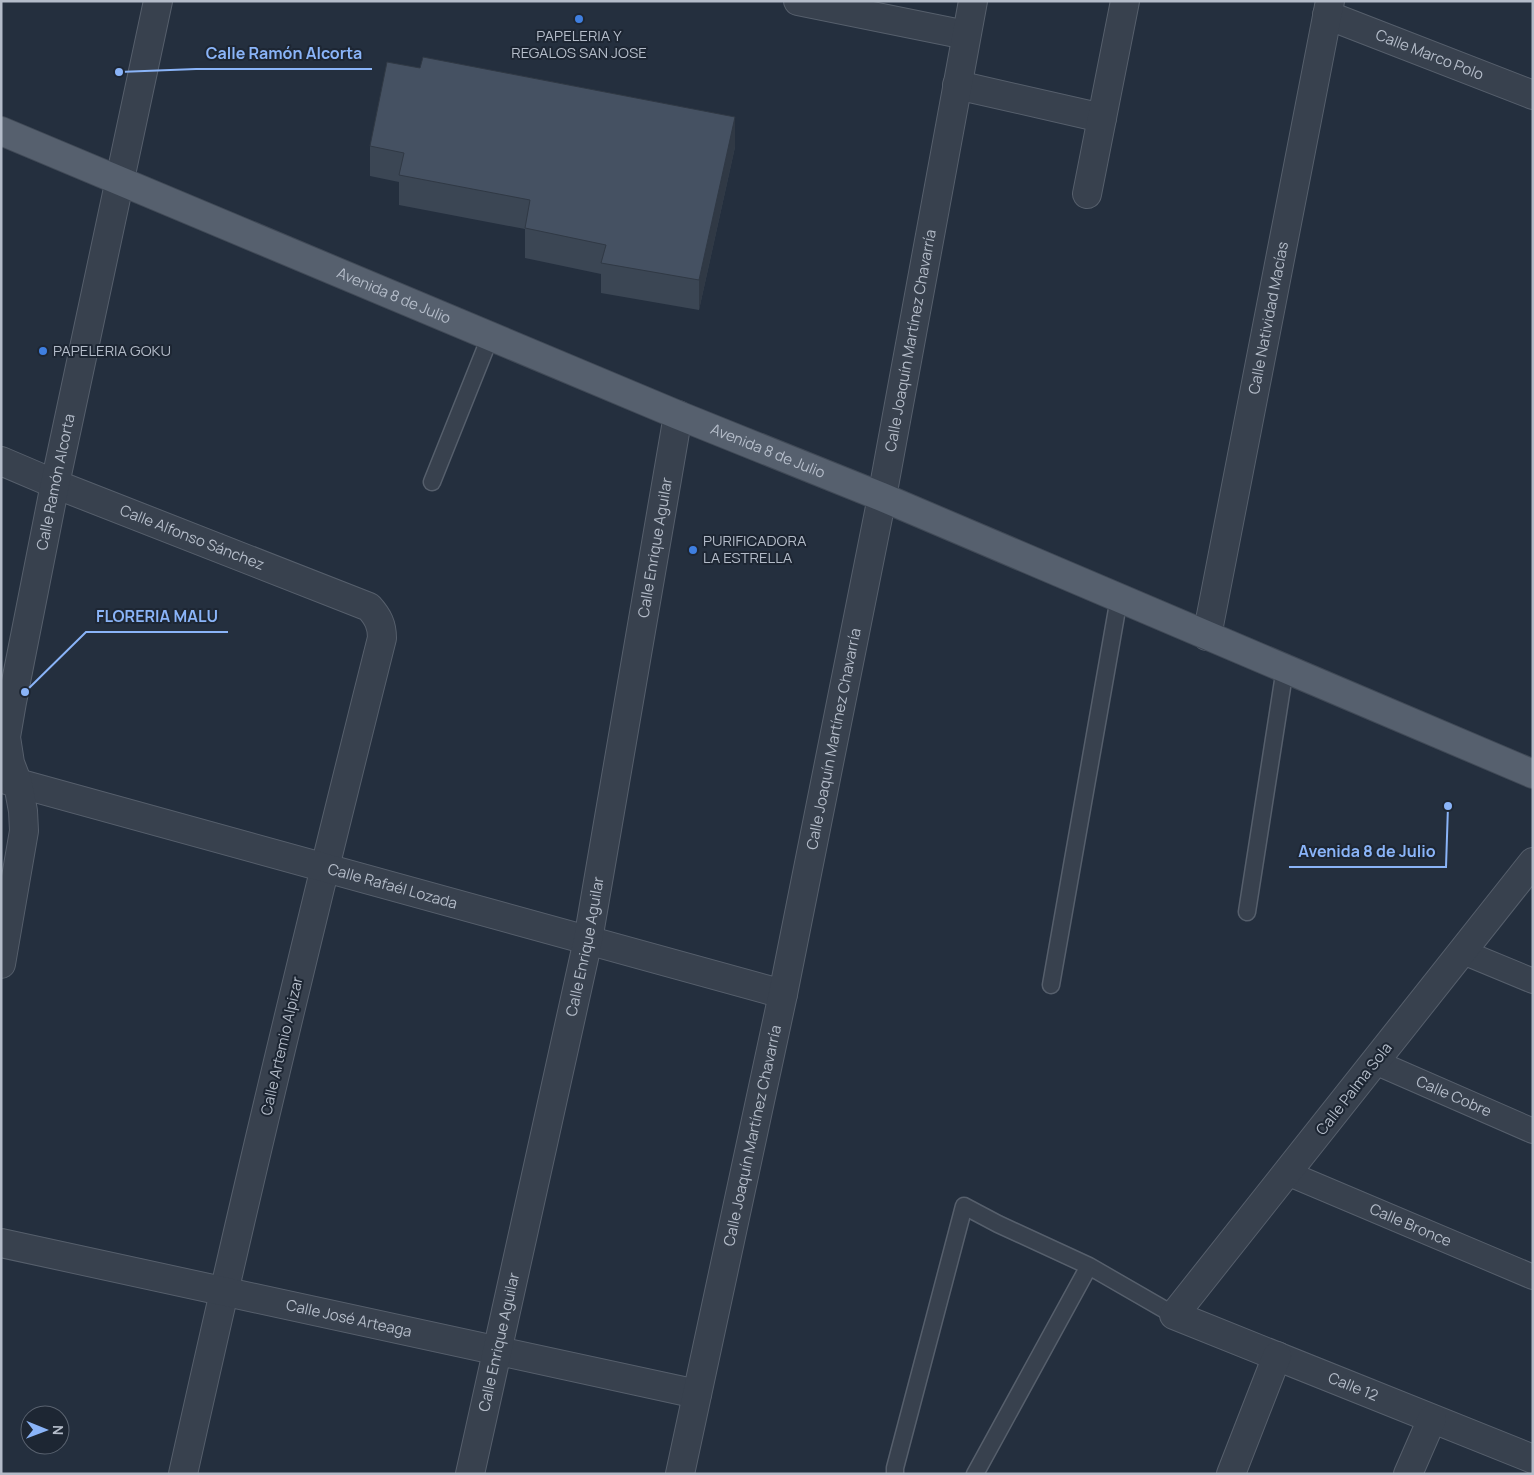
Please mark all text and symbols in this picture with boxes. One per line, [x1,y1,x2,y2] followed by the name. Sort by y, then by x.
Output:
[573,13,585,25] marker: PAPELERIA Y REGALOS SAN JOSE
[1373,24,1487,85] street label: Calle Marco Polo
[511,25,647,63] place label: PAPELERIA Y REGALOS SAN JOSE
[196,38,372,69] callout: Calle Ramón Alcorta
[206,42,362,64] text: Calle Ramón Alcorta
[880,228,941,453] street label: Calle Joaquín Martínez Chavarría
[1243,240,1293,396] street label: Calle Natividad Macías
[334,262,454,329] street label: Avenida 8 de Julio
[53,340,171,361] place label: PAPELERIA GOKU
[37,345,49,357] marker: PAPELERIA GOKU
[31,412,80,552] street label: Calle Ramón Alcorta
[708,418,828,483] street label: Avenida 8 de Julio
[632,475,677,619] street label: Calle Enrique Aguilar
[117,499,268,575] street label: Calle Alfonso Sánchez
[703,530,807,568] place label: PURIFICADORA LA ESTRELLA
[687,544,699,556] marker: PURIFICADORA LA ESTRELLA
[86,601,228,632] callout: FLORERIA MALU
[96,605,218,627] text: FLORERIA MALU
[801,626,866,852] street label: Calle Joaquín Martínez Chavarría
[1289,836,1446,867] callout: Avenida 8 de Julio
[1298,840,1436,862] text: Avenida 8 de Julio
[325,858,460,914] street label: Calle Rafaél Lozada
[560,874,609,1018] street label: Calle Enrique Aguilar
[255,974,308,1117] street label: Calle Artemio Alpizar
[718,1023,786,1248] street label: Calle Joaquín Martínez Chavarría
[1311,1038,1396,1139] street label: Calle Palma Sola
[1413,1070,1495,1122] street label: Calle Cobre
[1366,1198,1455,1251] street label: Calle Bronce
[473,1270,524,1414] street label: Calle Enrique Aguilar
[284,1294,414,1342] street label: Calle José Arteaga
[1325,1367,1381,1406] street label: Calle 12
[20,1405,70,1455] north arrow
[49,1425,68,1435] text: N

